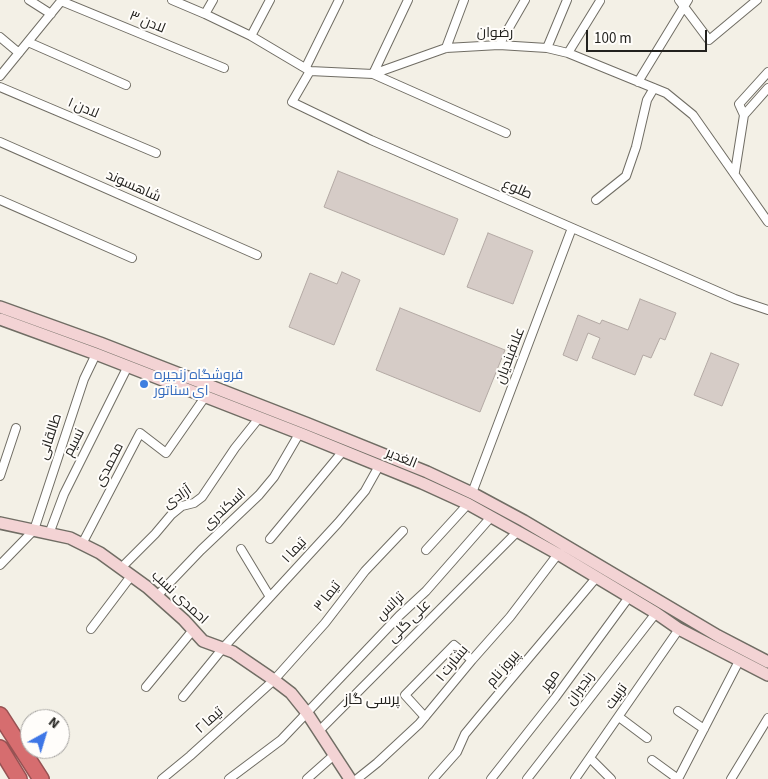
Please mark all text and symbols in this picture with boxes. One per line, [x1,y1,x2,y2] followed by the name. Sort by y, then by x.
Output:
[127,8,167,38] street label: لادن ۳
[588,20,709,52] scale bar
[477,26,513,42] street label: رضوان
[594,28,632,49] text: 100 m
[65,95,101,123] street label: لادن ۱
[103,167,163,207] street label: شاهسوند
[500,176,534,204] street label: طلوع
[493,325,529,387] street label: علاقبندیان
[154,368,243,401] place label: فروشگاه زنجیره ای سناتور
[138,378,150,390] marker: فروشگاه زنجیره ای سناتور
[36,412,66,462] street label: طالقانی
[61,426,89,460] street label: نسیم
[92,440,128,490] street label: محمدی
[383,445,419,473] street label: الغدیر
[161,483,195,513] street label: آزادی
[200,486,250,534] street label: اسکندری
[279,535,311,567] street label: تیما ۱
[147,568,211,628] street label: احمدی نسب
[311,579,345,615] street label: تیما ۳
[373,590,409,624] street label: ترانس
[385,597,435,647] street label: علی گلی
[433,642,473,686] street label: بشارت ۱
[484,647,524,691] street label: پیروز نام
[538,667,564,695] street label: مهر
[563,669,599,709] street label: رنجبران
[602,681,632,713] street label: تربیت
[344,692,400,710] district label: پرسی گاز
[193,704,227,738] street label: تیما ۲
[20,709,70,759] north arrow
[44,712,64,734] text: N

